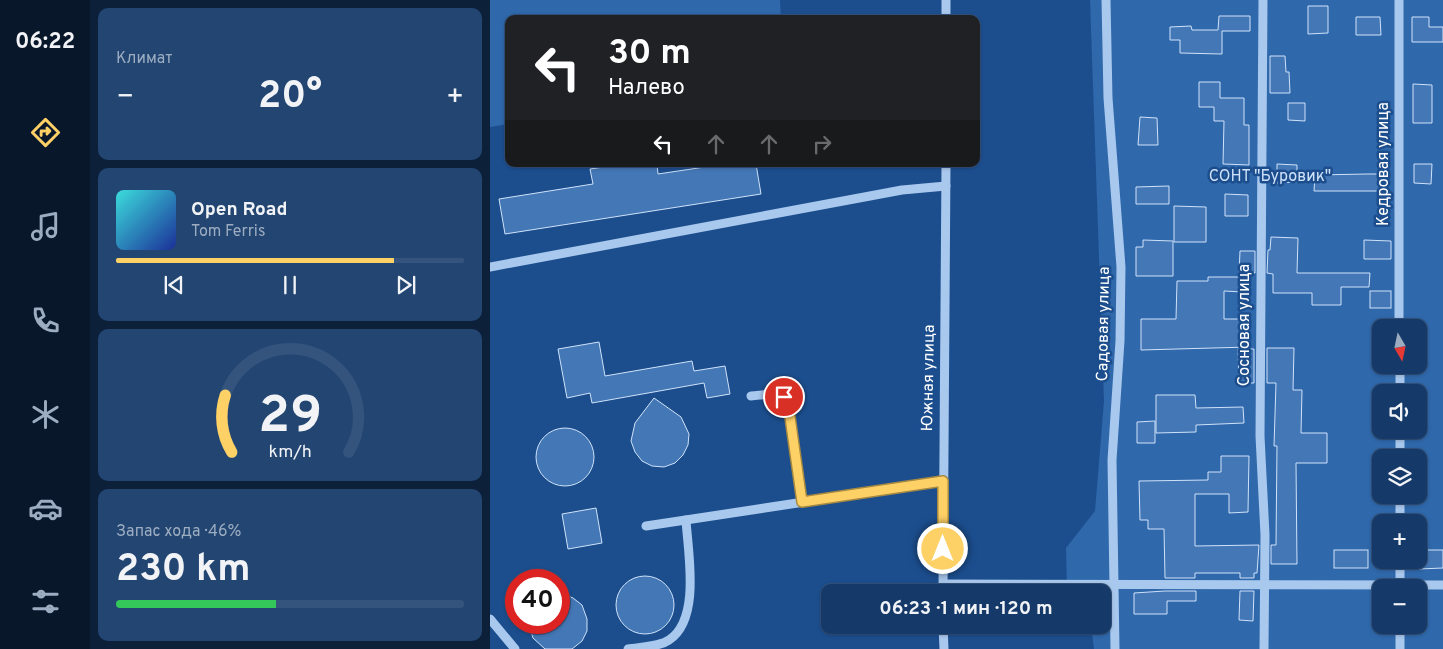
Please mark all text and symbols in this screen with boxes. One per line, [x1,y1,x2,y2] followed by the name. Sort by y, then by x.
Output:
[15,29,75,56] text: 06:22
[608,32,691,76] text: 30 m
[525,35,590,100] icon: left
[116,49,173,69] text: Климат
[258,73,322,122] text: 20°
[608,75,685,102] text: Налево
[116,80,134,116] text: −
[446,80,464,116] text: +
[1374,102,1394,226] street label: Кедровая улица
[28,115,63,150] icon: directions
[649,130,677,158] icon: left
[702,130,730,158] icon: ahead
[755,130,783,158] icon: ahead
[808,130,836,158] icon: right
[1209,167,1331,187] park label: СОНТ "Буровик"
[191,198,287,222] text: Open Road
[28,209,63,244] icon: music
[191,222,265,242] text: Tom Ferris
[1235,264,1255,386] street label: Сосновая улица
[1093,266,1115,382] street label: Садовая улица
[160,271,188,299] icon: previous
[276,271,304,299] icon: pause
[392,271,420,299] icon: next
[28,303,63,338] icon: phone
[1372,319,1428,374] north arrow
[1372,319,1427,634] map controls
[918,324,940,432] street label: Южная улица
[763,376,805,418] pin
[770,383,798,411] icon: arrive
[1372,384,1427,439] button: sound
[258,385,322,451] text: 29
[28,397,63,432] icon: climate
[268,441,312,464] text: km/h
[1372,449,1427,504] button: layers
[28,491,63,526] icon: car
[1372,514,1427,569] button: +
[116,522,241,542] text: Запас хода · 46%
[916,522,968,574] position arrow
[116,546,251,595] text: 230 km
[505,569,570,634] speed limit sign: 40
[1372,579,1427,634] button: −
[28,584,63,619] icon: filters
[879,597,1053,621] text: 06:23 · 1 мин · 120 m

